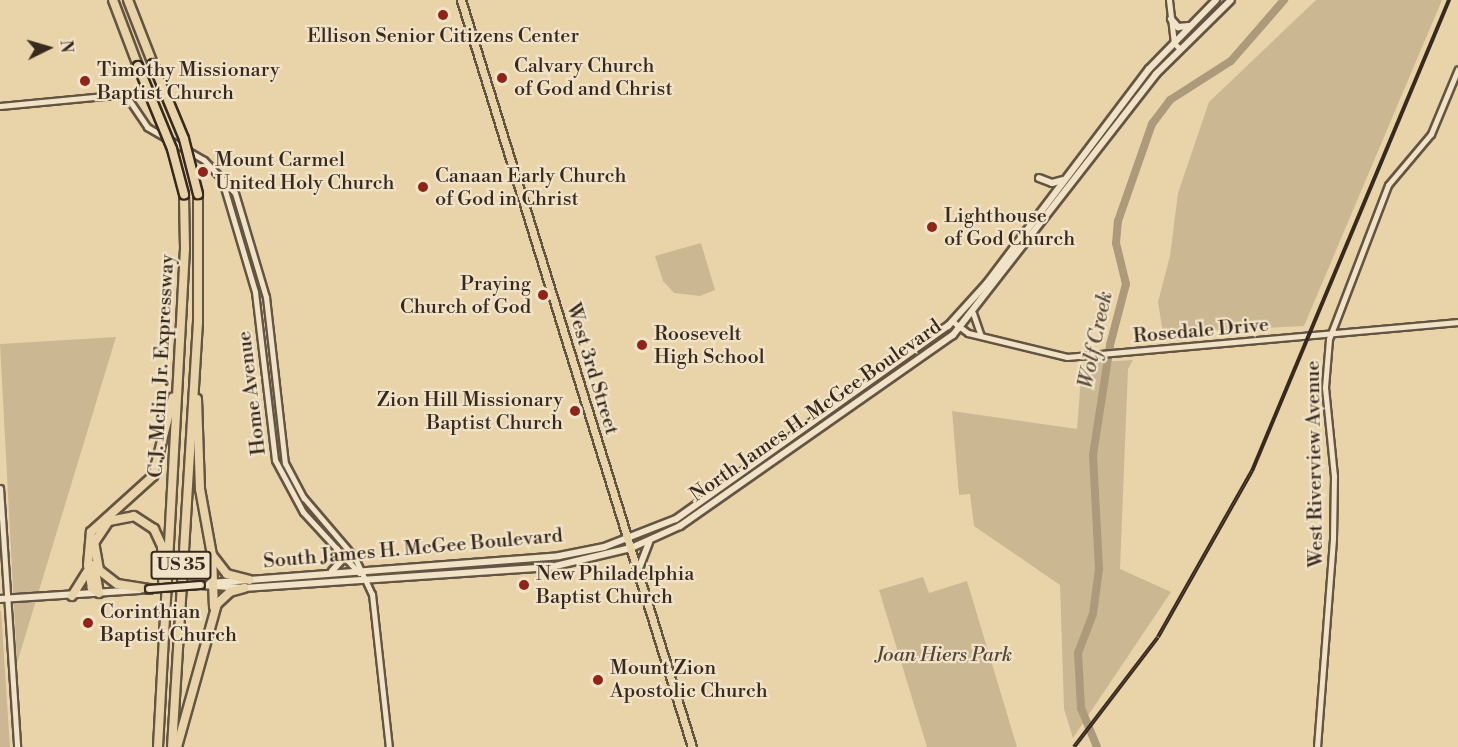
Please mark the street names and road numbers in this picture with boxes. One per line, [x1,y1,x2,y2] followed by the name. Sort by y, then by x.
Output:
[144,254,180,478] street label: C.J. Mclin Jr. Expressway
[561,300,623,438] street label: West 3rd Street
[1132,313,1270,349] street label: Rosedale Drive
[686,315,946,507] street label: North James H. McGee Boulevard
[232,330,272,456] street label: Home Avenue
[1301,360,1329,568] street label: West Riverview Avenue
[262,524,564,574] street label: South James H. McGee Boulevard
[150,550,213,580] road number: US 35

